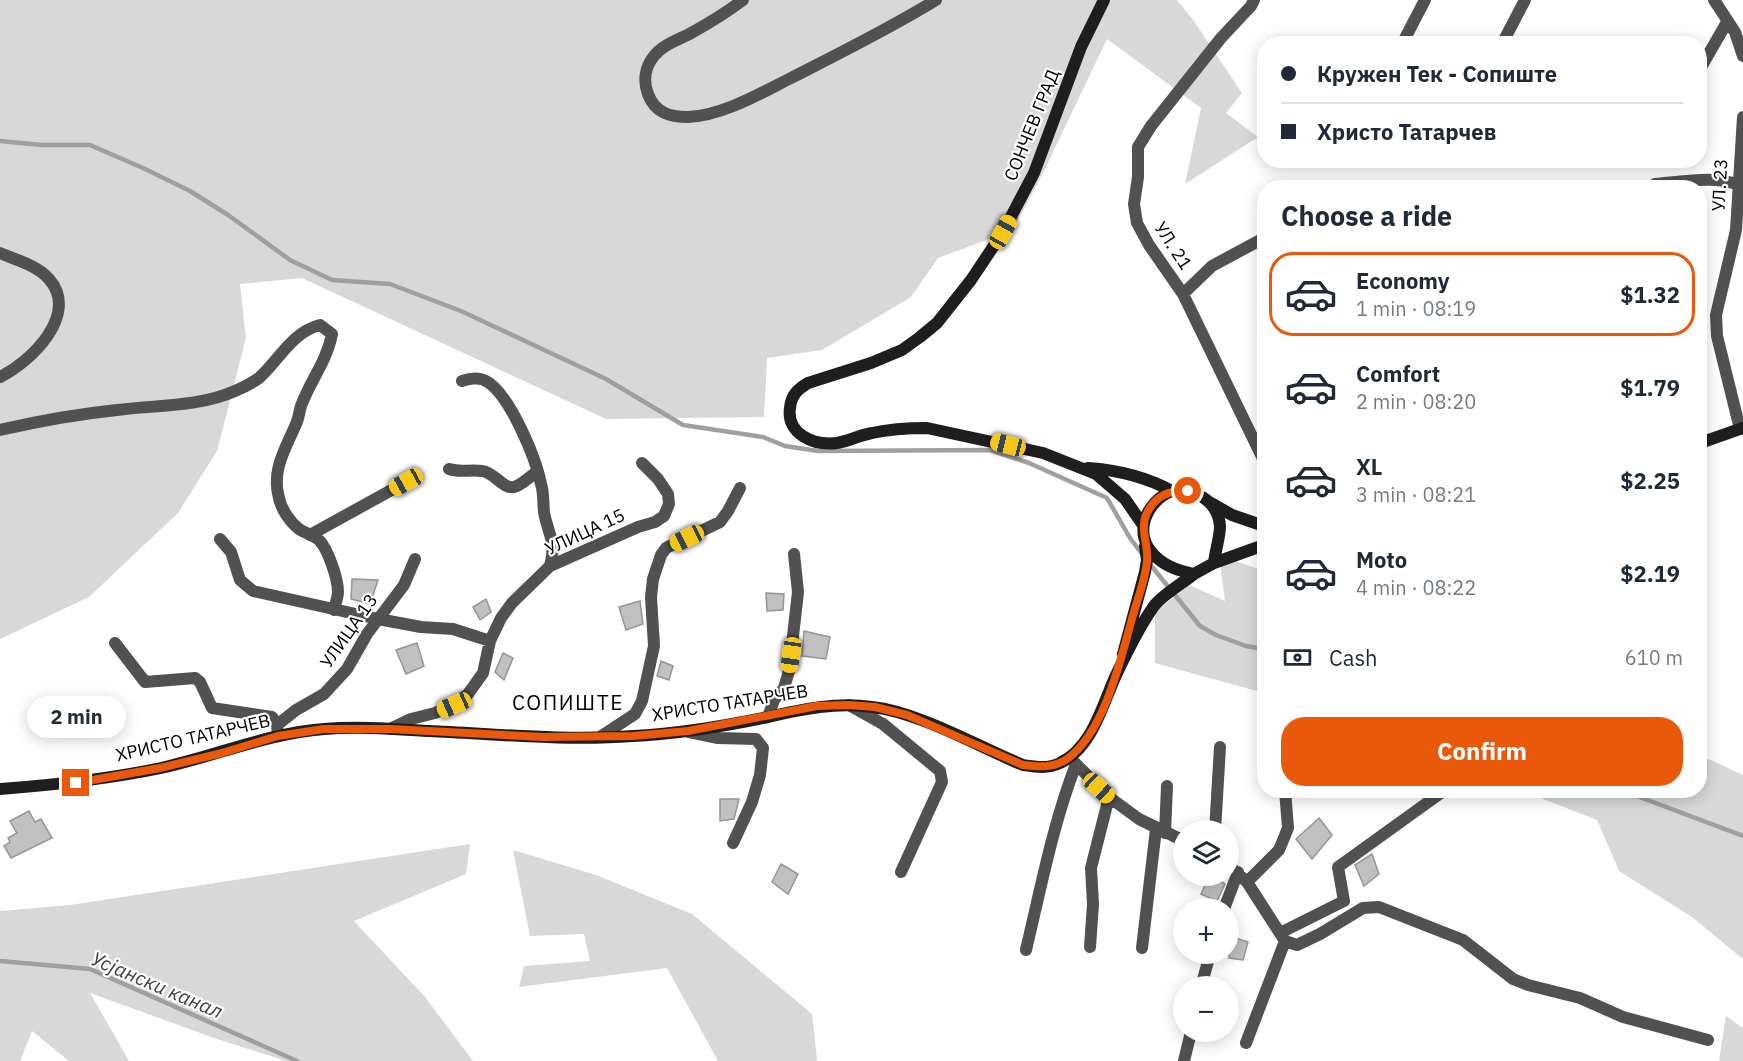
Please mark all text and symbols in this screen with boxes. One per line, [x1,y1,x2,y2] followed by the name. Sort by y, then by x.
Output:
[1317,59,1557,88] text: Кружен Тек - Сопиште
[999,66,1064,184] street label: СОНЧЕВ ГРАД
[1317,117,1496,146] text: Христо Татарчев
[1707,158,1732,212] street label: УЛ. 23
[1281,198,1452,233] text: Choose a ride
[986,212,1020,252] car
[1149,217,1197,274] street label: УЛ. 21
[1356,266,1450,295] text: Economy
[1284,267,1338,321] icon: car
[1620,280,1680,309] text: $1.32
[1356,295,1476,322] text: 1 min · 08:19
[1356,359,1440,388] text: Comfort
[1284,360,1338,414] icon: car
[1620,373,1680,402] text: $1.79
[1356,388,1476,415] text: 2 min · 08:20
[988,432,1028,458] car
[1356,452,1382,481] text: XL
[1284,453,1338,507] icon: car
[386,465,426,499] car
[1620,466,1680,495] text: $2.25
[1174,477,1201,504] route start
[1356,481,1476,508] text: 3 min · 08:21
[541,503,628,560] street label: УЛИЦА 15
[667,522,707,554] car
[1356,545,1407,574] text: Moto
[1284,546,1338,600] icon: car
[1620,559,1680,588] text: $2.19
[1356,574,1476,601] text: 4 min · 08:22
[315,589,382,672] street label: УЛИЦА 13
[780,636,802,674] car
[1281,641,1314,674] icon: cash
[1329,643,1378,672] text: Cash
[1625,644,1683,671] text: 610 m
[650,679,810,726] street label: ХРИСТО ТАТАРЧЕВ
[512,688,624,716] district label: СОПИШТЕ
[434,689,474,721] car
[26,696,125,738] callout: 2 min
[50,703,103,730] text: 2 min
[113,709,272,766] street label: ХРИСТО ТАТАРЧЕВ
[1281,717,1683,786] button: Confirm
[62,769,89,796] route end
[1080,769,1118,807] car
[1173,820,1239,1042] map controls
[1173,820,1239,886] button: layers
[1173,898,1239,964] button: +
[87,945,227,1024] water label: Усјански канал
[1173,976,1239,1042] button: −

